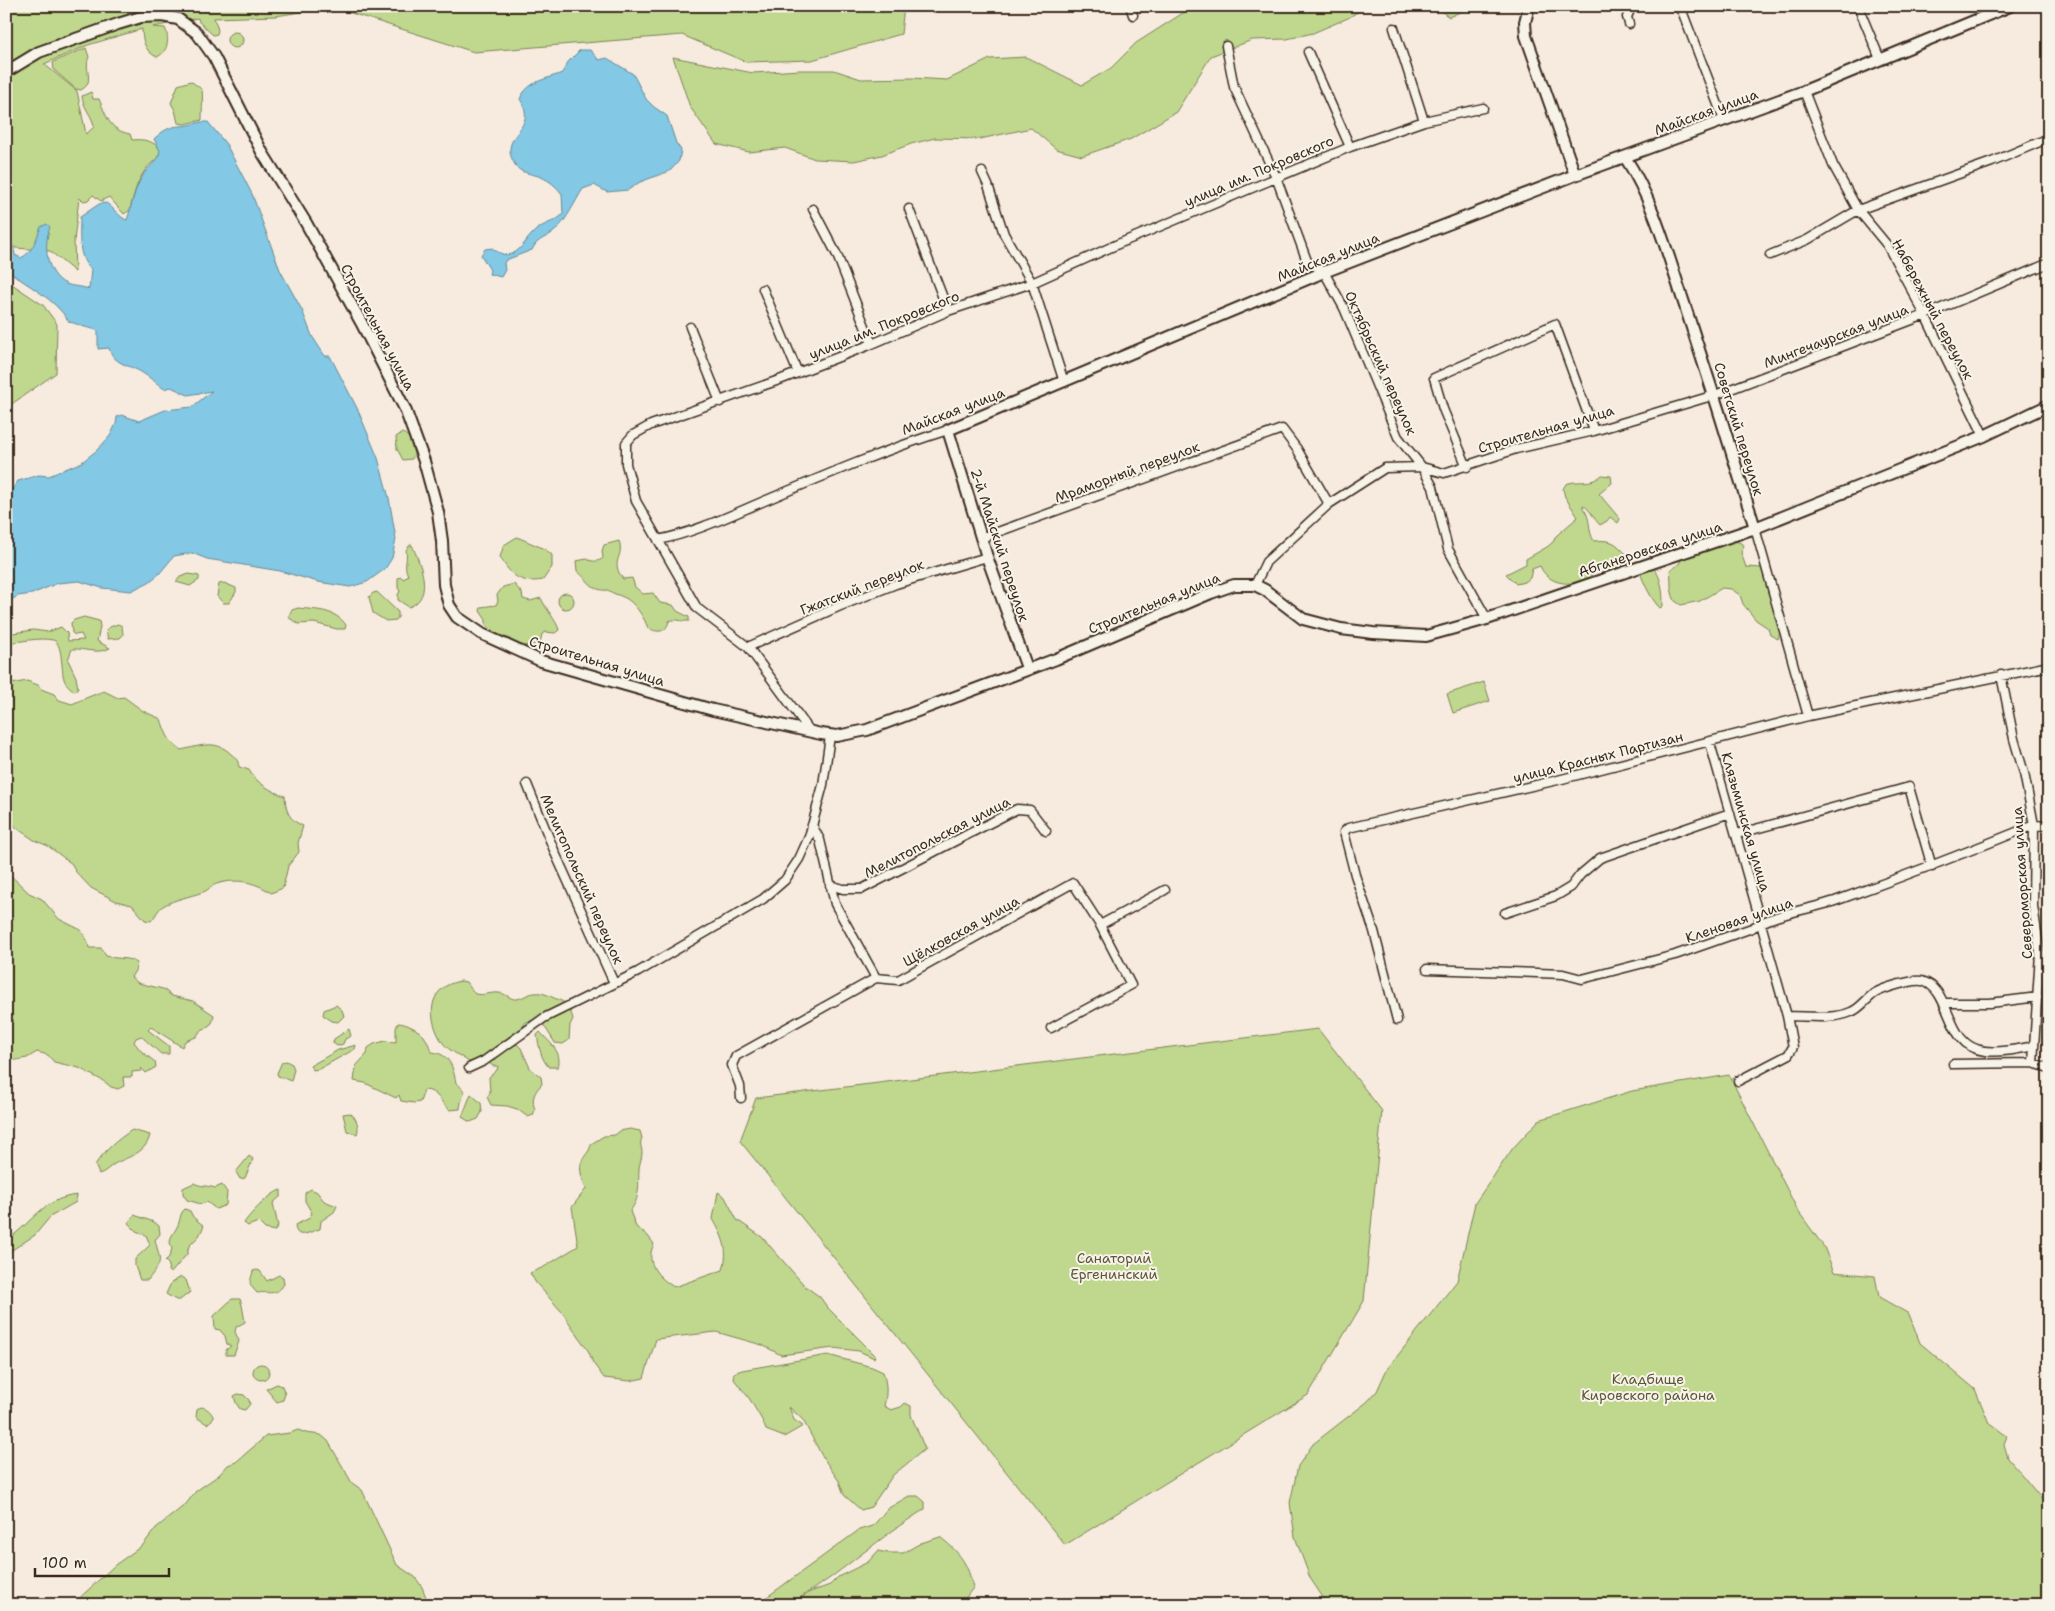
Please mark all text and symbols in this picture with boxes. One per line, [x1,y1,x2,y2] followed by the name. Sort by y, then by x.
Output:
[1652,85,1760,139] street label: Майская улица
[1182,131,1336,211] street label: улица им. Покровского
[1274,228,1382,286] street label: Майская улица
[1888,236,1978,383] street label: Набережный переулок
[337,261,419,394] street label: Строительная улица
[806,287,962,363] street label: улица им. Покровского
[1341,288,1421,438] street label: Октябрьский переулок
[1761,300,1911,372] street label: Мингечаурская улица
[1710,360,1768,498] street label: Советский переулок
[899,383,1007,439] street label: Майская улица
[1476,401,1616,457] street label: Строительная улица
[1052,437,1202,507] street label: Мраморный переулок
[967,466,1033,624] street label: 2-й Майский переулок
[1576,517,1724,581] street label: Абганеровская улица
[798,555,927,619] street label: Гжатский переулок
[1085,568,1223,638] street label: Строительная улица
[527,632,667,690] street label: Строительная улица
[1511,727,1685,787] street label: улица Красных Партизан
[1717,750,1775,894] street label: Клязьминская улица
[536,791,628,967] street label: Мелитопольский переулок
[861,792,1013,882] street label: Мелитопольская улица
[2008,806,2036,960] street label: Североморская улица
[900,891,1023,970] street label: Щёлковская улица
[1683,893,1795,947] street label: Кленовая улица
[1070,1249,1158,1283] park label: Санаторий Ергенинский
[1581,1370,1715,1404] park label: Кладбище Кировского района
[35,1546,169,1578] scale bar
[42,1553,87,1573] text: 100 m

